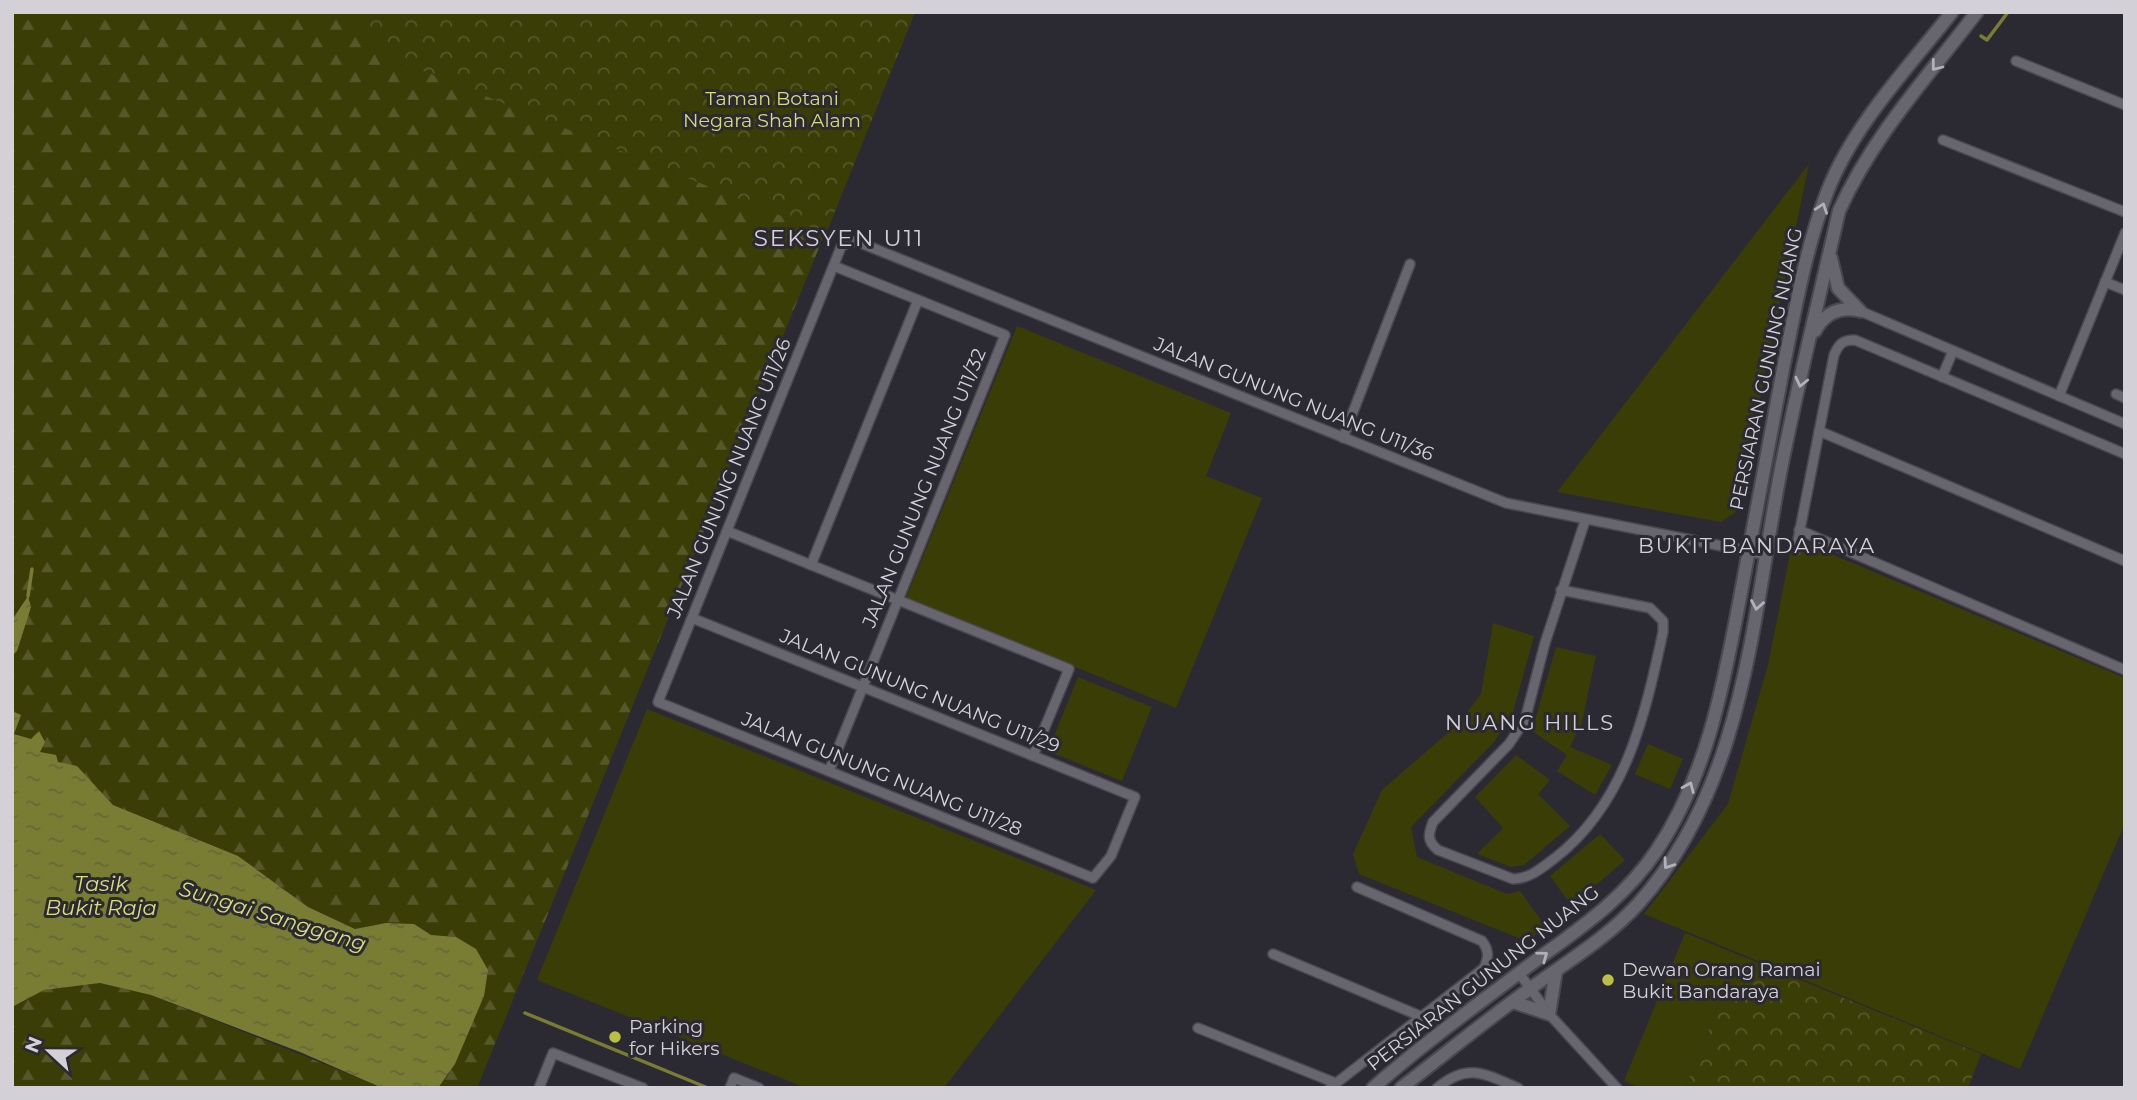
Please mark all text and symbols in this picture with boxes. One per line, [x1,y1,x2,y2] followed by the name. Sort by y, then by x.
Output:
[1931,59,1944,71] one-way arrow
[683,87,861,132] park label: Taman Botani Negara Shah Alam
[1814,202,1828,214] one-way arrow
[754,224,924,252] district label: SEKSYEN U11
[1725,226,1807,512] street label: PERSIARAN GUNUNG NUANG
[1150,332,1437,466] street label: JALAN GUNUNG NUANG U11/36
[662,335,796,622] street label: JALAN GUNUNG NUANG U11/26
[857,345,991,632] street label: JALAN GUNUNG NUANG U11/32
[1795,376,1809,388] one-way arrow
[1638,533,1876,558] district label: BUKIT BANDARAYA
[1750,599,1765,611] one-way arrow
[776,624,1063,758] street label: JALAN GUNUNG NUANG U11/29
[737,707,1026,841] street label: JALAN GUNUNG NUANG U11/28
[1445,710,1615,735] district label: NUANG HILLS
[1681,781,1695,794] one-way arrow
[1664,856,1676,869] one-way arrow
[45,871,157,920] water label: Tasik Bukit Raja
[177,876,369,956] water label: Sungai Sanggang
[1362,880,1604,1076] street label: PERSIARAN GUNUNG NUANG
[1535,951,1548,964] one-way arrow
[1622,958,1821,1003] place label: Dewan Orang Ramai Bukit Bandaraya
[1600,972,1616,988] marker: Dewan Orang Ramai Bukit Bandaraya
[629,1015,720,1060] place label: Parking for Hikers
[14,1016,84,1086] north arrow
[607,1029,623,1045] marker: Parking for Hikers
[20,1033,47,1056] text: N

